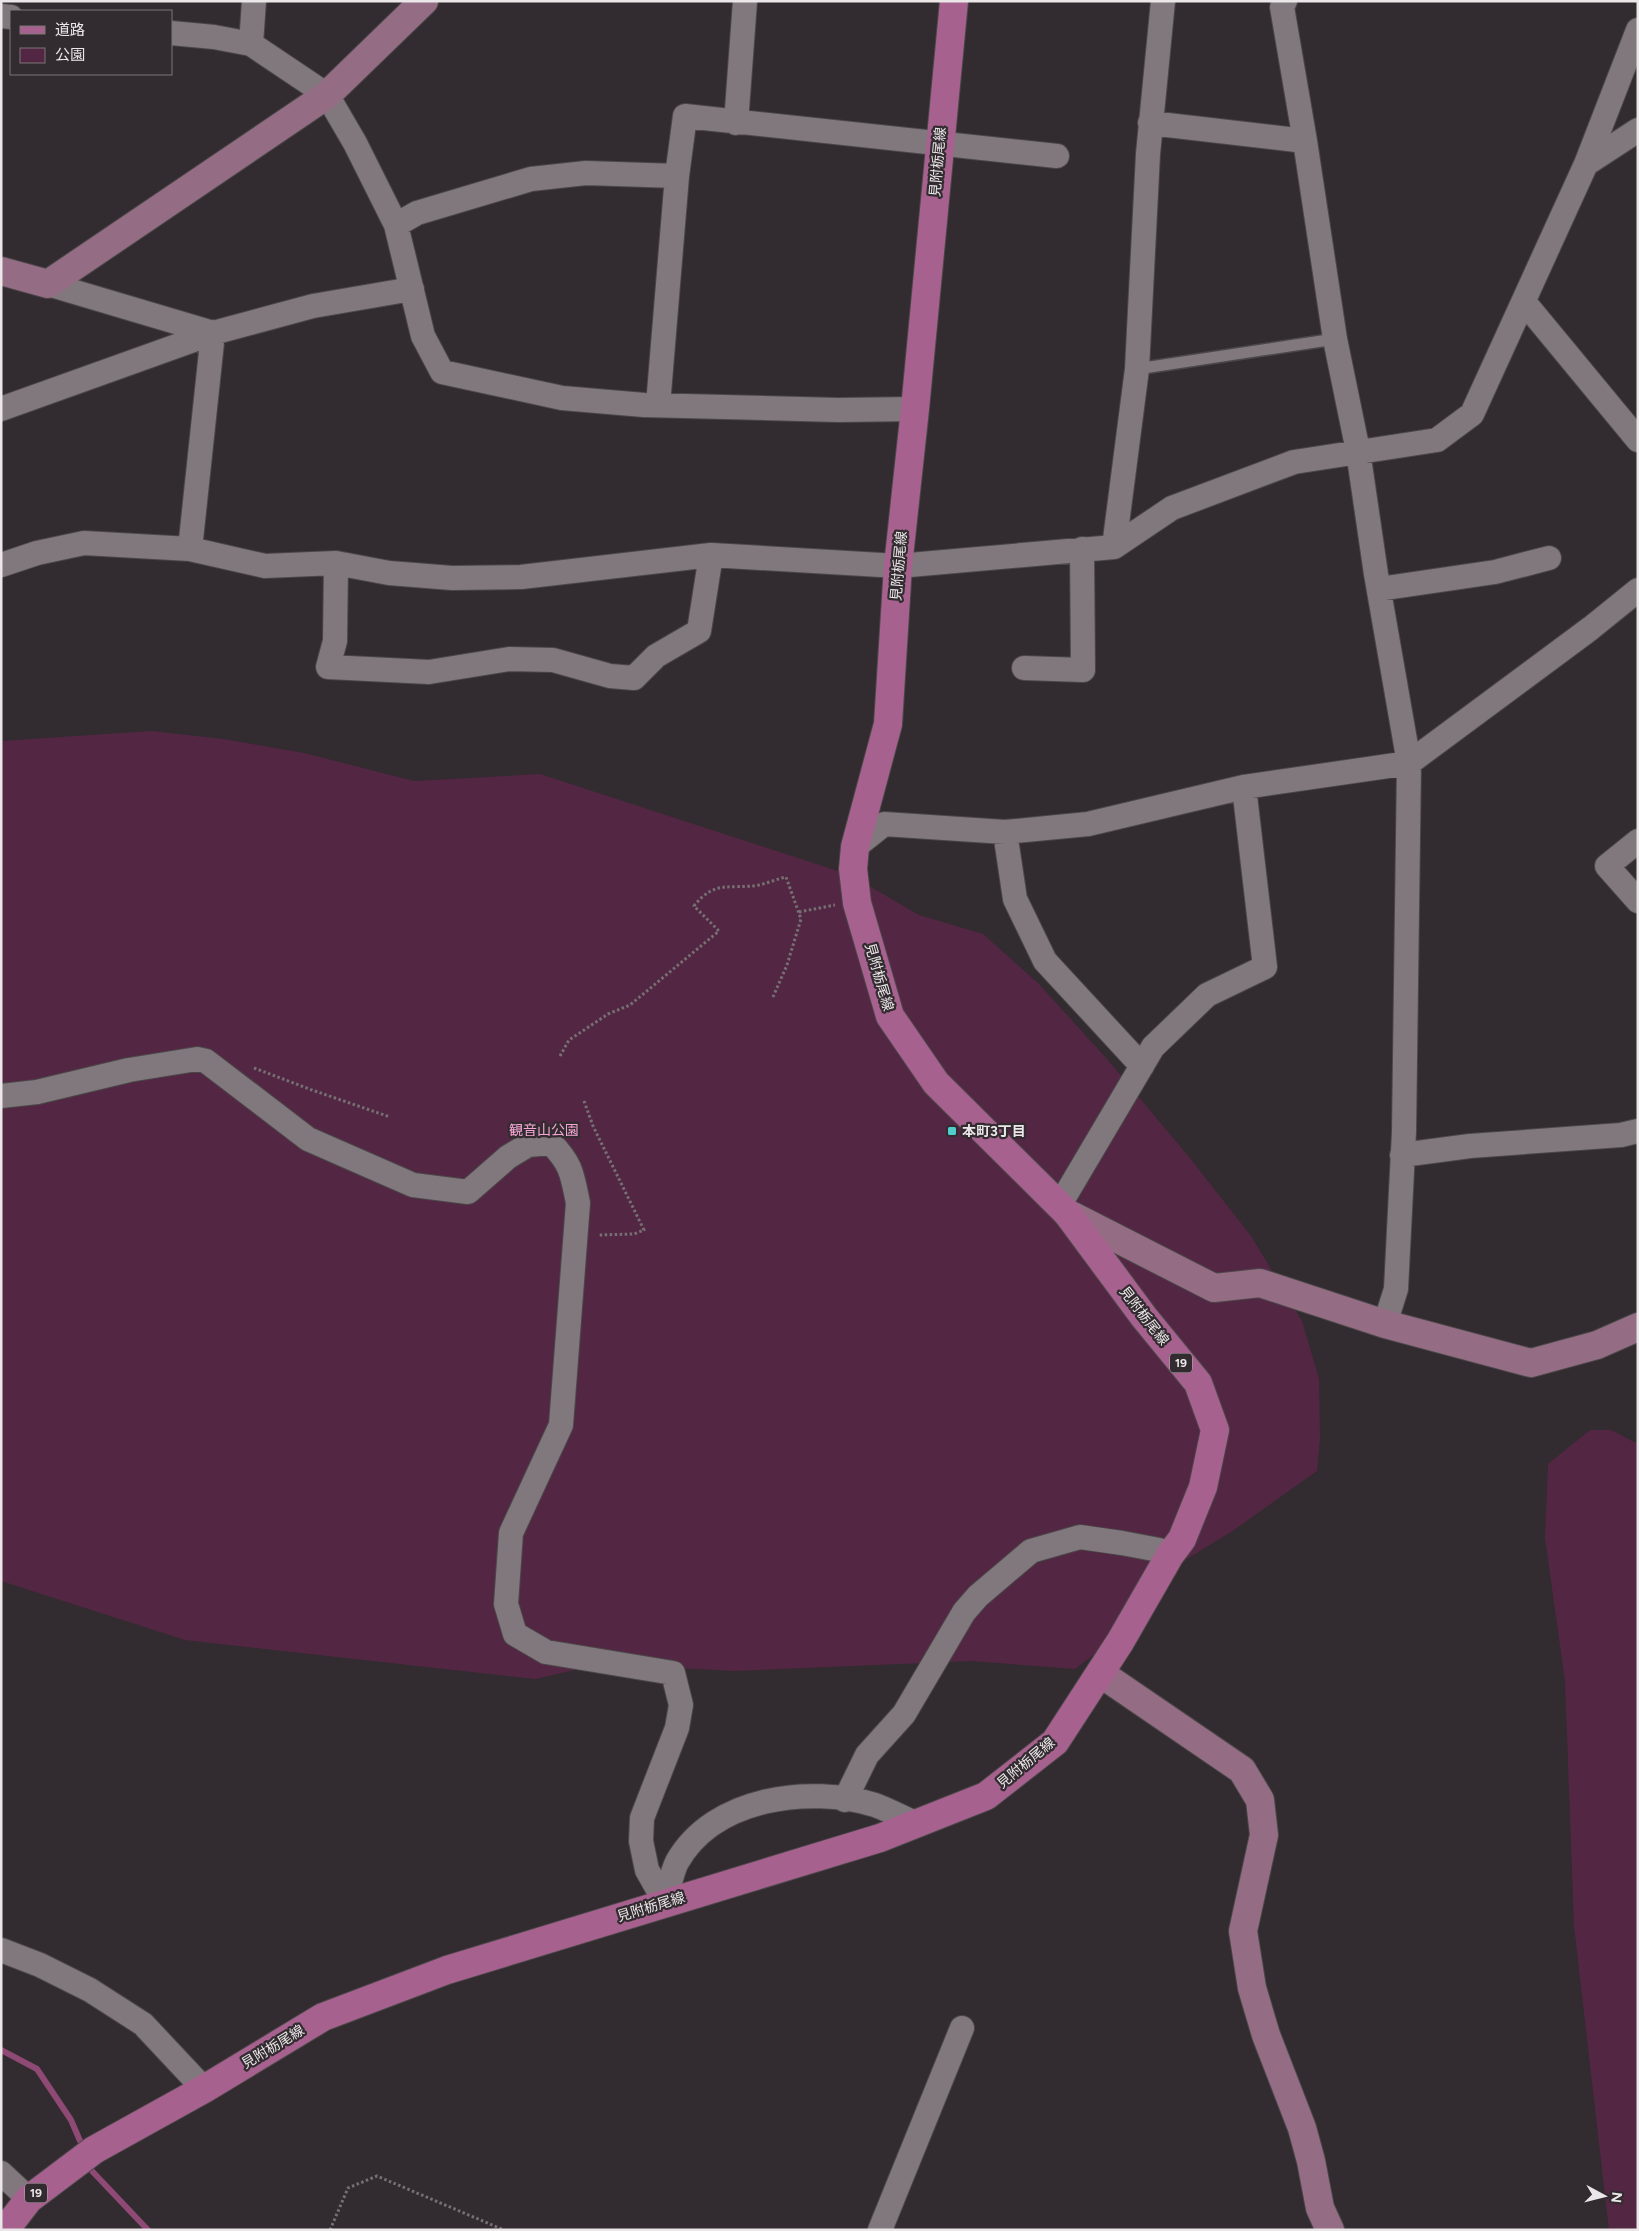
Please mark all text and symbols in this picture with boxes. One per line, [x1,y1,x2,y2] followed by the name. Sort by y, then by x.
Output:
[10,10,172,75] legend
[55,21,85,39] text: 道路
[55,46,85,64] text: 公園
[926,126,950,198] street label: 見附栃尾線
[887,530,911,602] street label: 見附栃尾線
[861,941,897,1013] street label: 見附栃尾線
[509,1122,579,1139] park label: 観音山公園
[962,1123,1026,1140] place label: 本町3丁目
[946,1125,958,1137] marker: 本町3丁目
[1116,1283,1172,1349] street label: 見附栃尾線
[1170,1354,1192,1372] road number: 19
[994,1734,1058,1792] street label: 見附栃尾線
[615,1889,687,1925] street label: 見附栃尾線
[239,2022,307,2072] street label: 見附栃尾線
[1579,2171,1629,2221] north arrow
[25,2184,47,2202] road number: 19
[1607,2191,1626,2204] text: N

